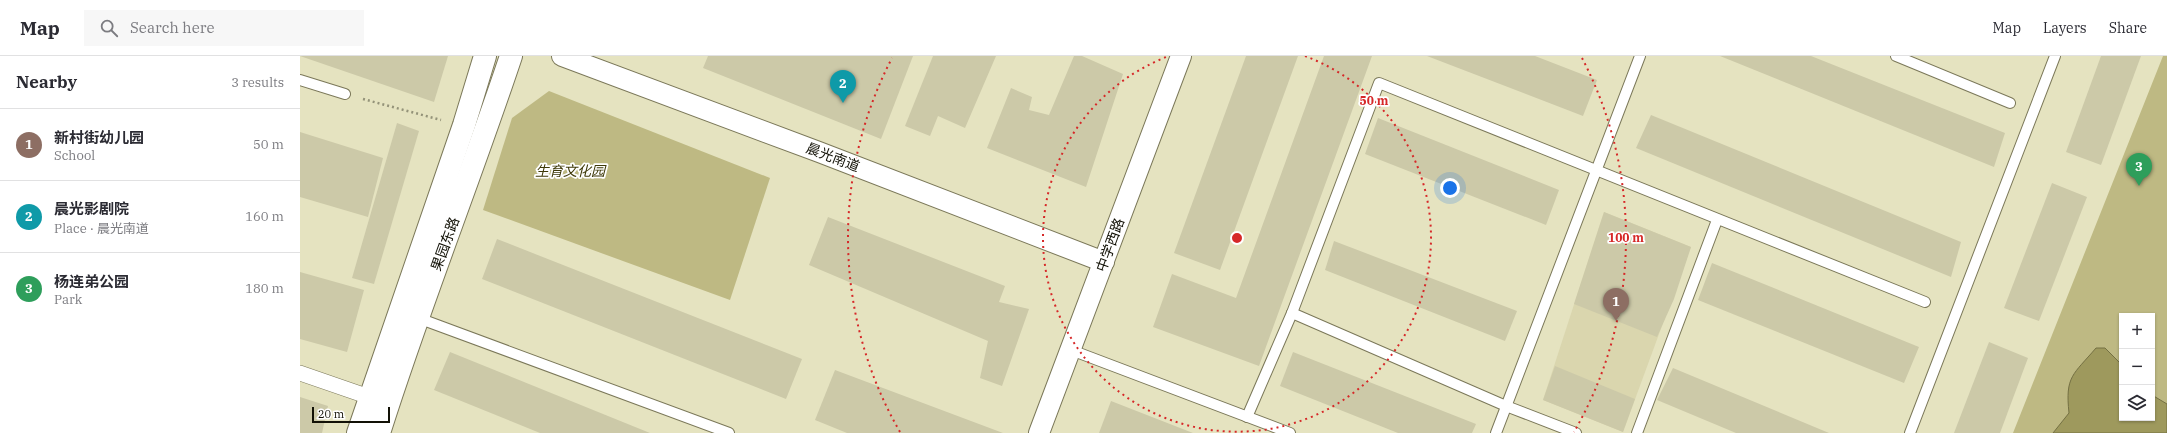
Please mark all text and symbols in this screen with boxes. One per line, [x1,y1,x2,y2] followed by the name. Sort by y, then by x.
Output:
[84,10,364,46] search box
[20,16,60,40] text: Map
[98,17,120,39] icon: search
[130,18,214,37] text: Search here
[1993,19,2021,37] text: Map
[2043,19,2087,37] text: Layers
[2109,19,2147,37] text: Share
[830,70,856,103] pin: 2
[16,71,77,93] text: Nearby
[231,74,284,91] text: 3 results
[1360,93,1389,108] text: 50 m
[54,128,144,147] text: 新村街幼儿园
[25,136,33,153] text: 1
[253,136,284,153] text: 50 m
[804,139,862,175] street label: 晨光南道
[54,147,95,164] text: School
[2126,153,2152,186] pin: 3
[535,162,607,180] park label: 生育文化园
[1440,178,1460,198] your location
[54,199,129,218] text: 晨光影剧院
[25,208,33,225] text: 2
[245,208,284,225] text: 160 m
[427,215,463,273] street label: 果园东路
[1092,216,1128,274] street label: 中学西路
[54,220,149,237] text: Place · 晨光南道
[1608,230,1644,245] text: 100 m
[1230,231,1244,245] centre of rings
[54,272,129,291] text: 杨连弟公园
[25,280,33,297] text: 3
[245,280,284,297] text: 180 m
[1603,288,1629,321] pin: 1
[54,291,82,308] text: Park
[2119,313,2155,421] map controls
[2119,313,2155,349] button: +
[2119,349,2155,385] button: −
[2119,385,2155,421] button: layers
[312,405,390,424] scale bar
[318,407,344,421] text: 20 m

